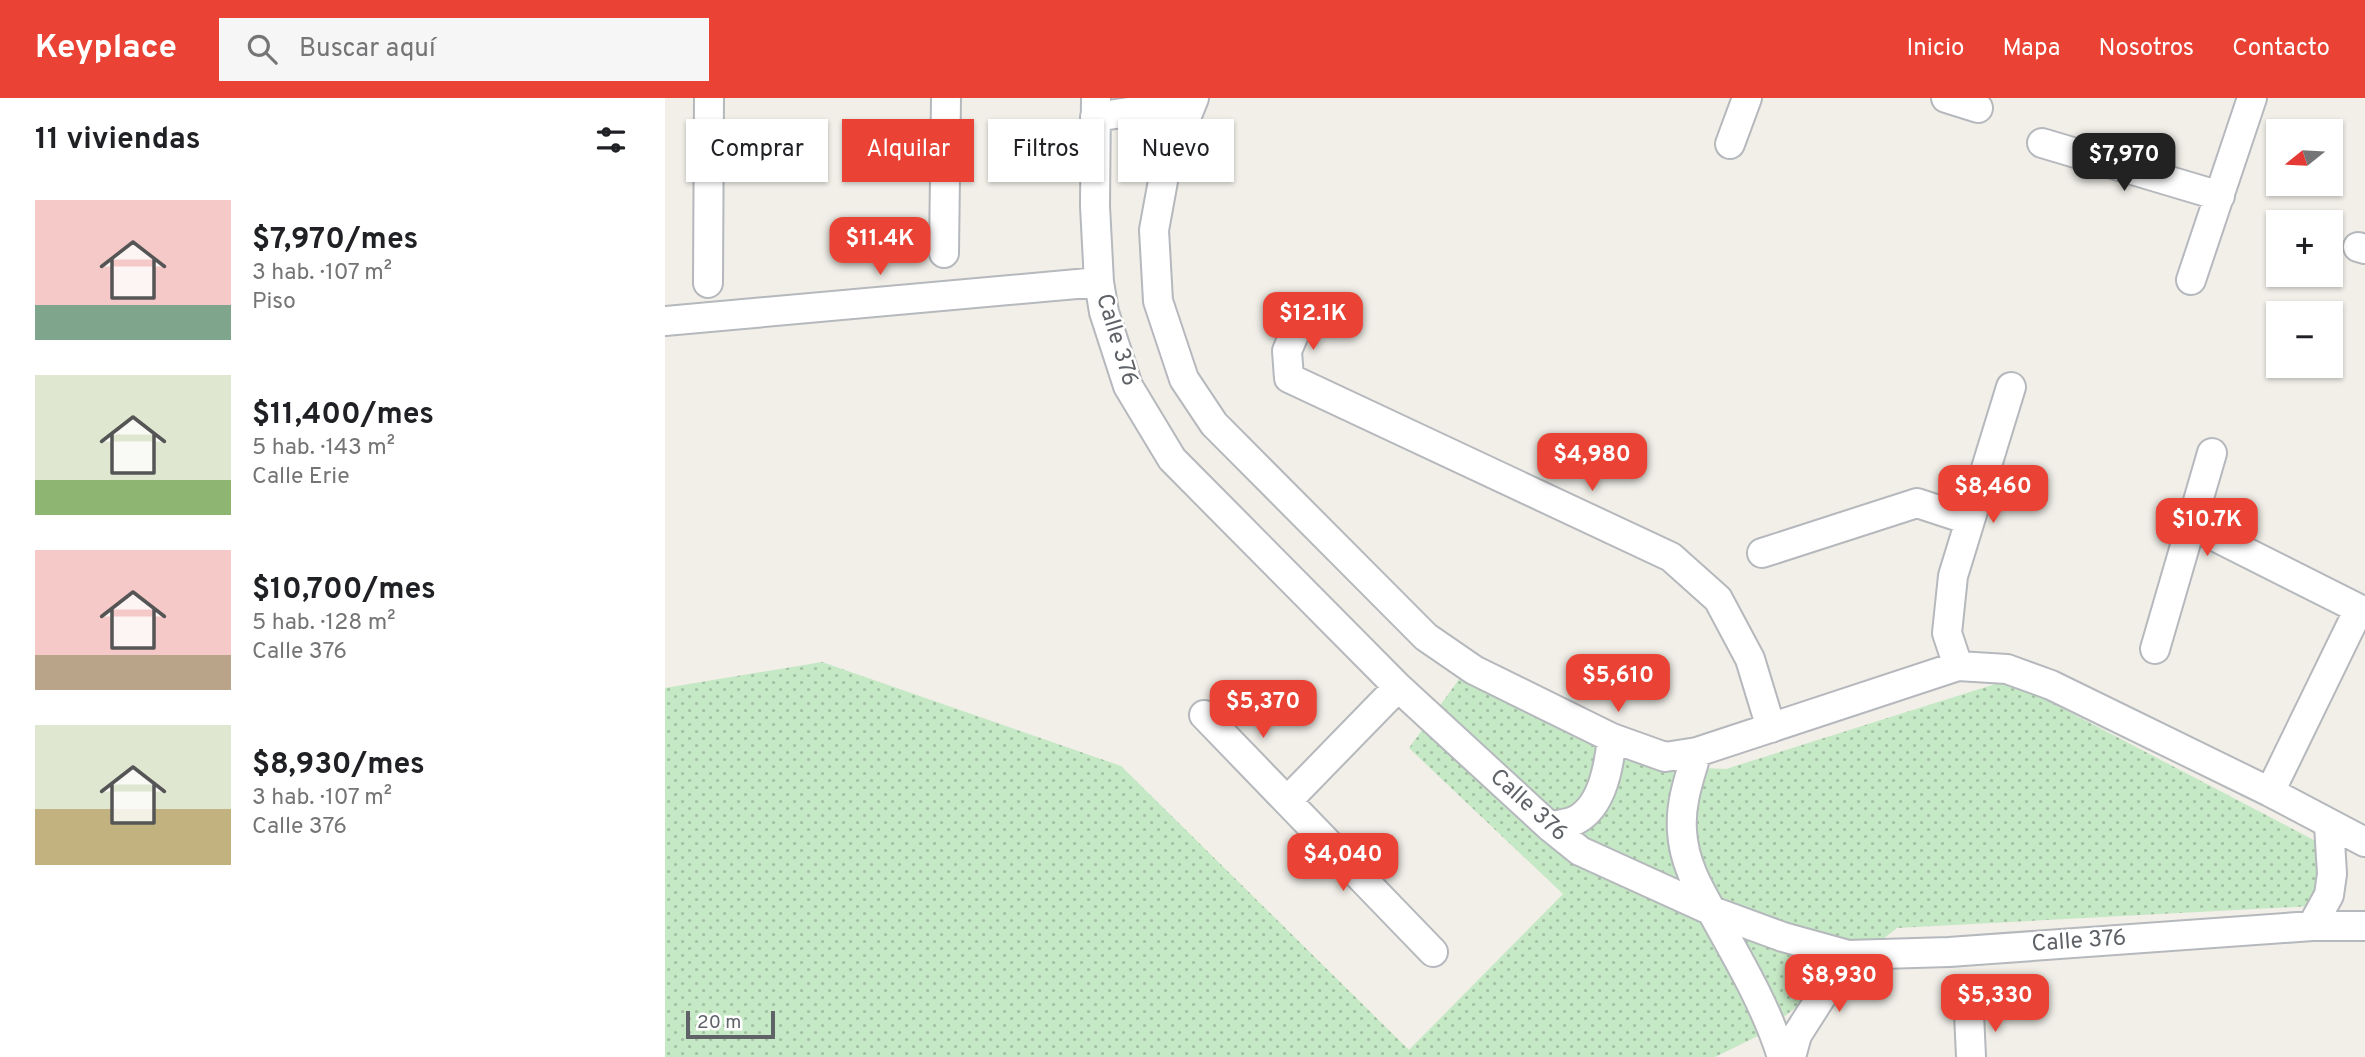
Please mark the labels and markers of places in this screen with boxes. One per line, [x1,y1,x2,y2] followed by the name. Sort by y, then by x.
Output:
[2067,134,2181,193] pin: $7,970
[823,218,937,277] pin: $11.4K
[1256,292,1370,352] pin: $12.1K
[1535,434,1649,493] pin: $4,980
[1936,466,2050,525] pin: $8,460
[2150,498,2264,558] pin: $10.7K
[1561,654,1675,714] pin: $5,610
[1206,680,1320,740] pin: $5,370
[1286,834,1400,893] pin: $4,040
[1782,954,1896,1014] pin: $8,930
[1938,974,2052,1034] pin: $5,330

